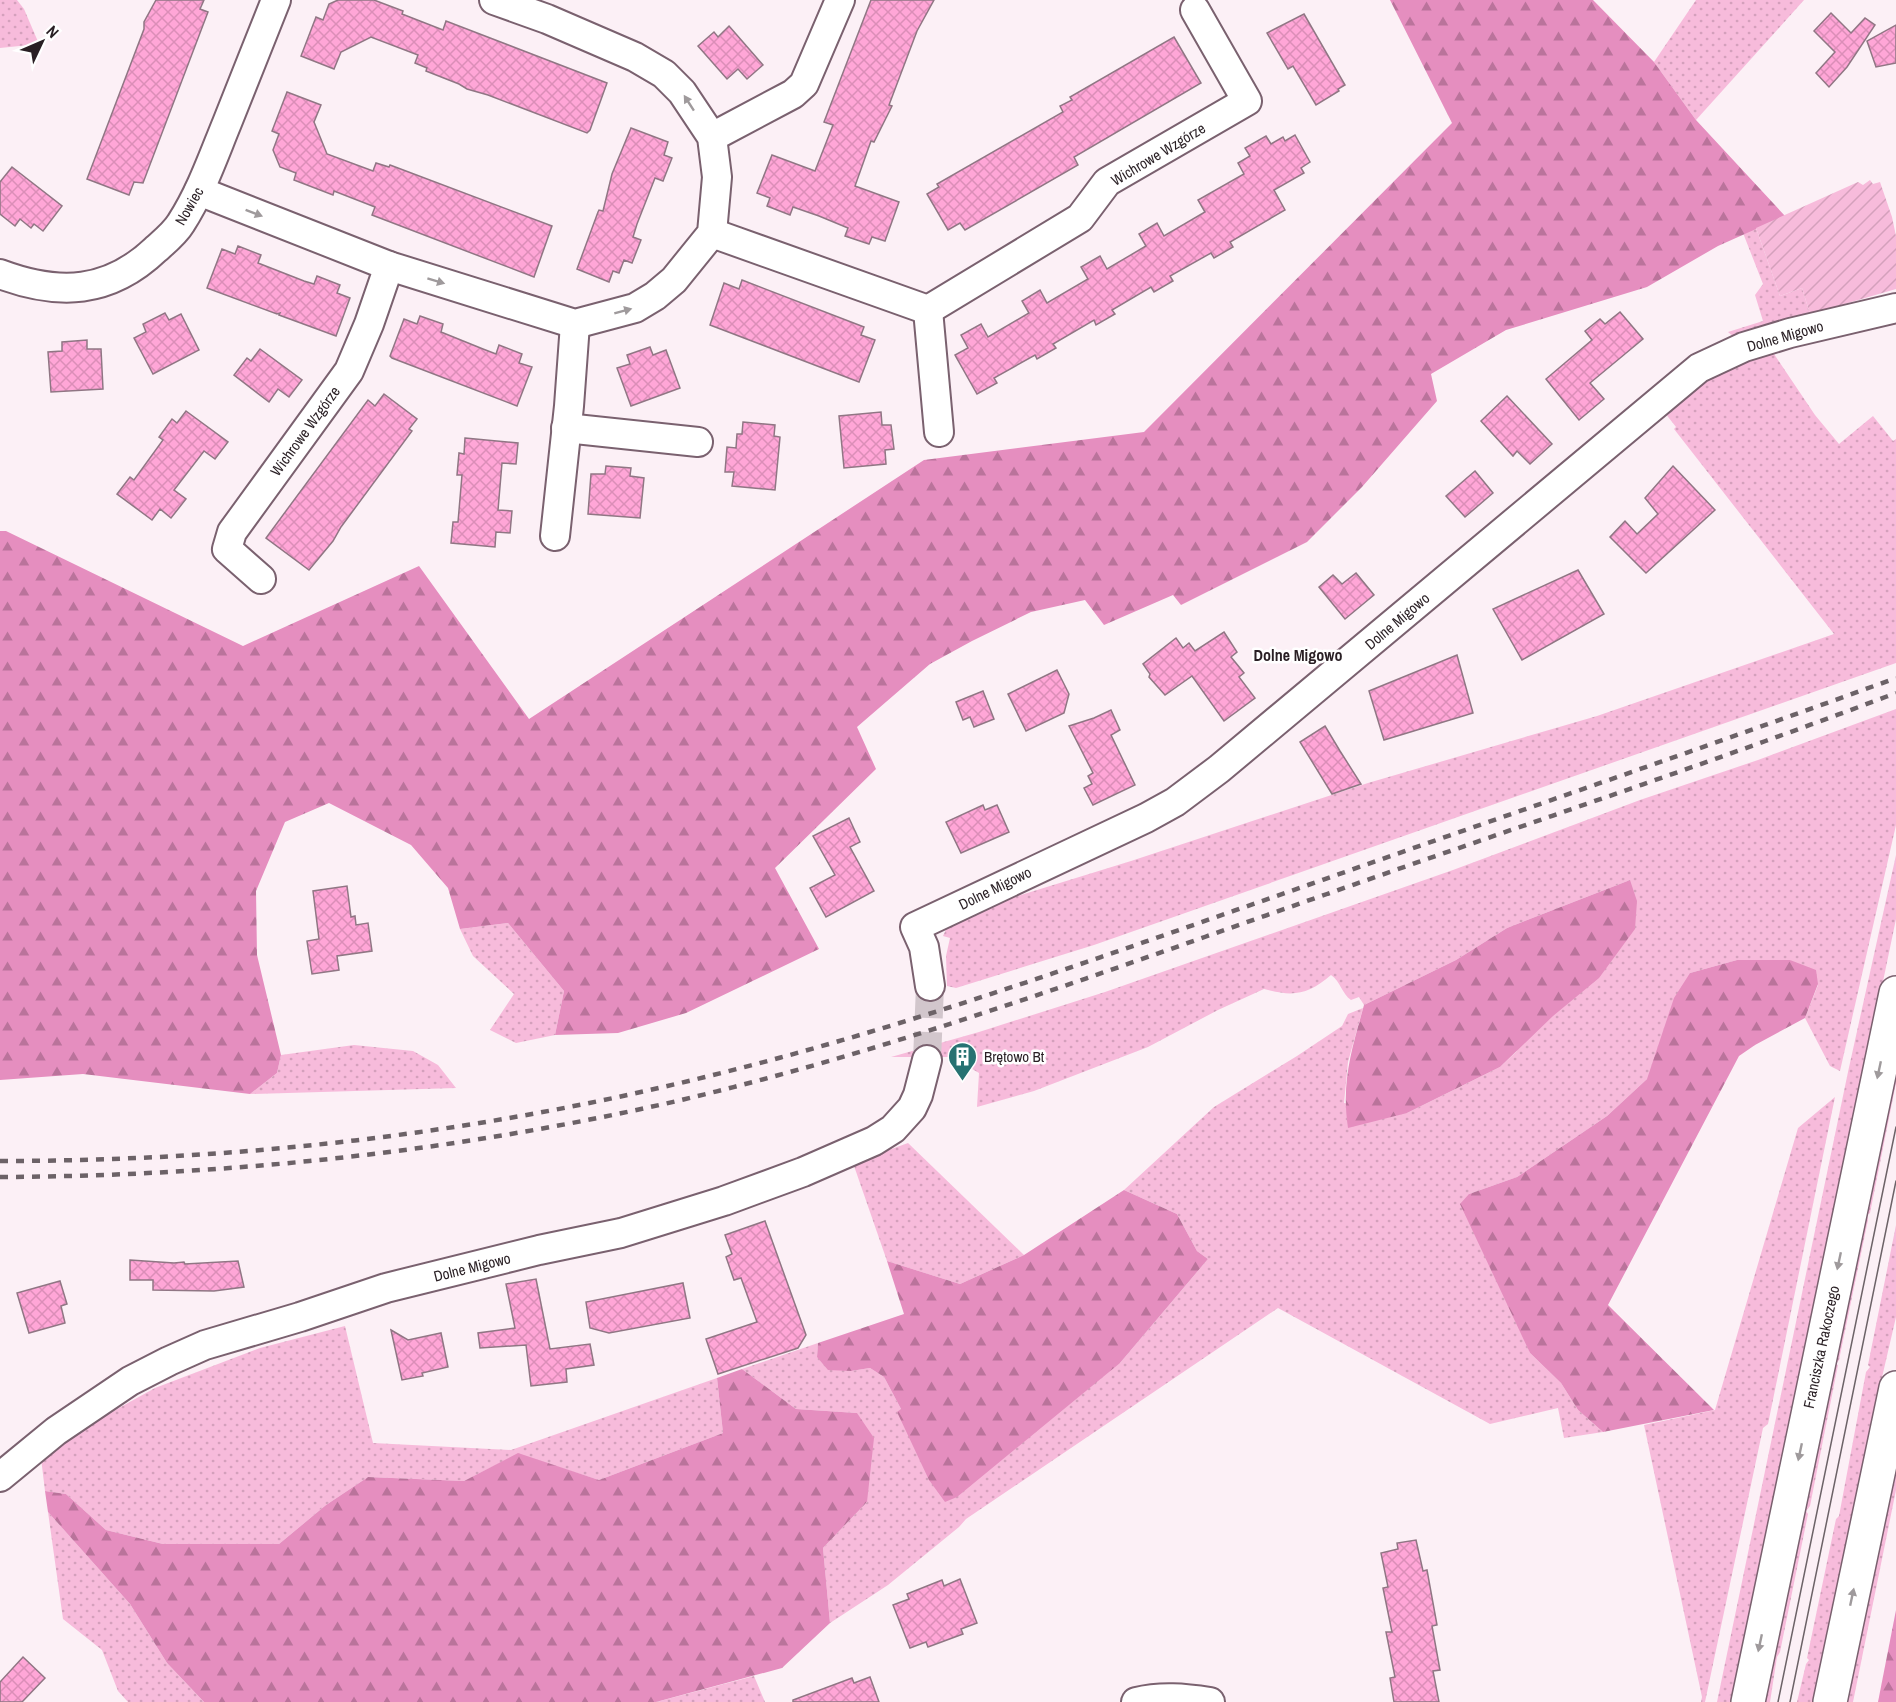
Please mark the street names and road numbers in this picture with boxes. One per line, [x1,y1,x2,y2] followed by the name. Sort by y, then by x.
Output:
[1107,117,1209,190] street label: Wichrowe Wzgórze
[170,183,208,229] street label: Nowiec
[1744,315,1826,357] street label: Dolne Migowo
[265,382,345,480] street label: Wichrowe Wzgórze
[1360,588,1434,654] street label: Dolne Migowo
[955,861,1035,915] street label: Dolne Migowo
[431,1247,513,1287] street label: Dolne Migowo
[1798,1283,1844,1410] street label: Franciszka Rakoczego

